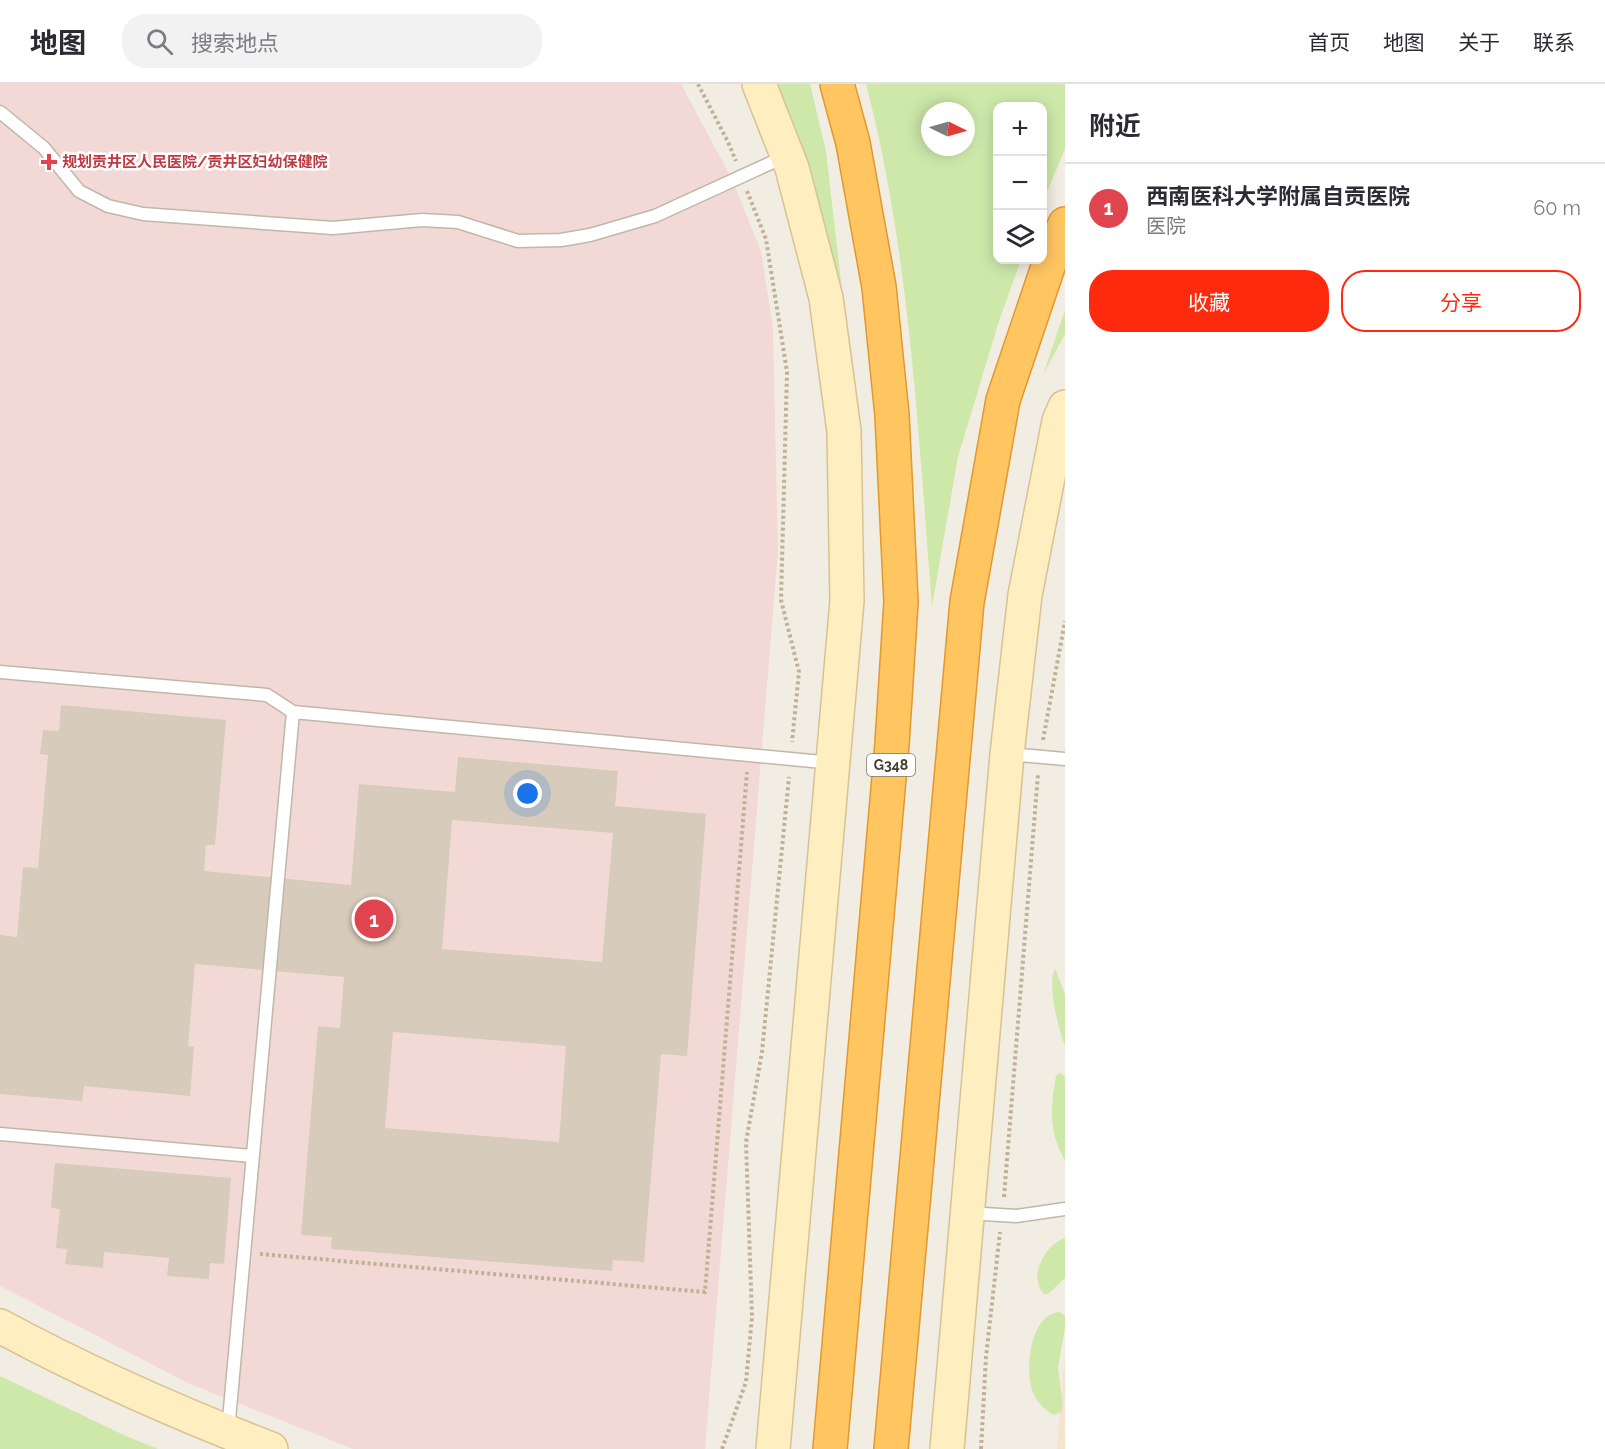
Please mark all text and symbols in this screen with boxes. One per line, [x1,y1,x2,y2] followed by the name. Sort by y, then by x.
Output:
[122,14,542,68] search box
[143,25,176,58] icon: search
[30,27,86,60] text: 地图
[191,30,279,56] text: 搜索地点
[1308,30,1350,55] text: 首页
[1383,30,1425,55] text: 地图
[1458,30,1500,55] text: 关于
[1533,30,1575,55] text: 联系
[921,102,975,156] north arrow
[993,102,1047,264] map controls
[993,102,1047,156] button: +
[1089,111,1141,141] text: 附近
[40,153,58,171] marker: 规划贡井区人民医院/贡井区妇幼保健院
[62,153,327,171] place label: 规划贡井区人民医院/贡井区妇幼保健院
[993,156,1047,210] button: −
[1146,183,1410,209] text: 西南医科大学附属自贡医院
[1104,196,1113,220] text: 1
[1533,196,1581,220] text: 60 m
[993,210,1047,264] button: layers
[1146,214,1186,238] text: 医院
[1089,270,1329,332] button: 收藏
[1341,270,1581,332] button: 分享
[867,754,915,776] road number: G348
[513,779,542,808] your location
[354,896,394,942] pin: 1

